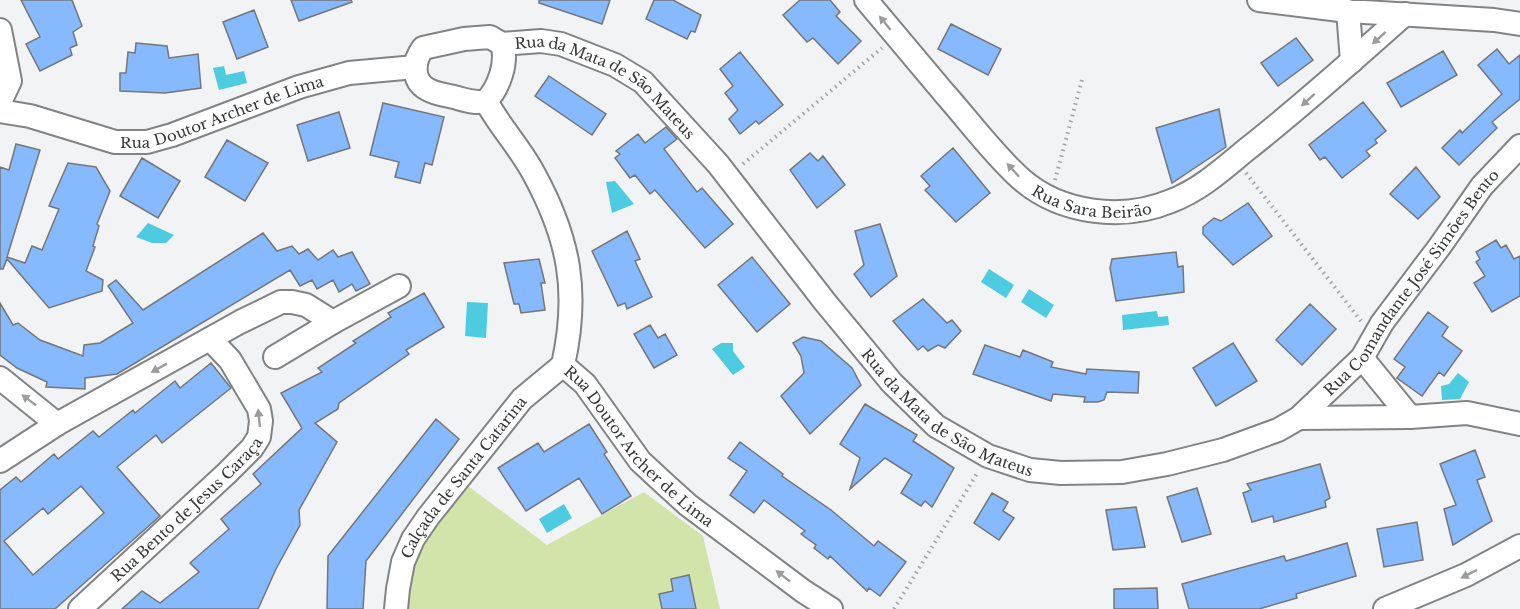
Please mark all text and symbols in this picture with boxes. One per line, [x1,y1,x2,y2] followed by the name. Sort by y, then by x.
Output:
[880,16,892,31] one-way arrow
[514,31,700,143] street label: Rua da Mata de São Mateus
[1371,31,1386,45] one-way arrow
[120,71,326,152] street label: Rua Doutor Archer de Lima
[1301,93,1316,107] one-way arrow
[1006,163,1020,178] one-way arrow
[1319,165,1503,399] street label: Rua Comandante José Simões Bento
[1029,181,1154,222] street label: Rua Sara Beirão
[858,344,1036,480] street label: Rua da Mata de São Mateus
[561,361,718,531] street label: Rua Doutor Archer de Lima
[150,363,167,373] one-way arrow
[396,391,531,561] street label: Calçada de Santa Catarina
[21,395,36,407] one-way arrow
[254,408,264,427] one-way arrow
[107,433,266,585] street label: Rua Bento de Jesus Caraça
[775,569,791,582] one-way arrow
[1460,569,1477,578] one-way arrow

